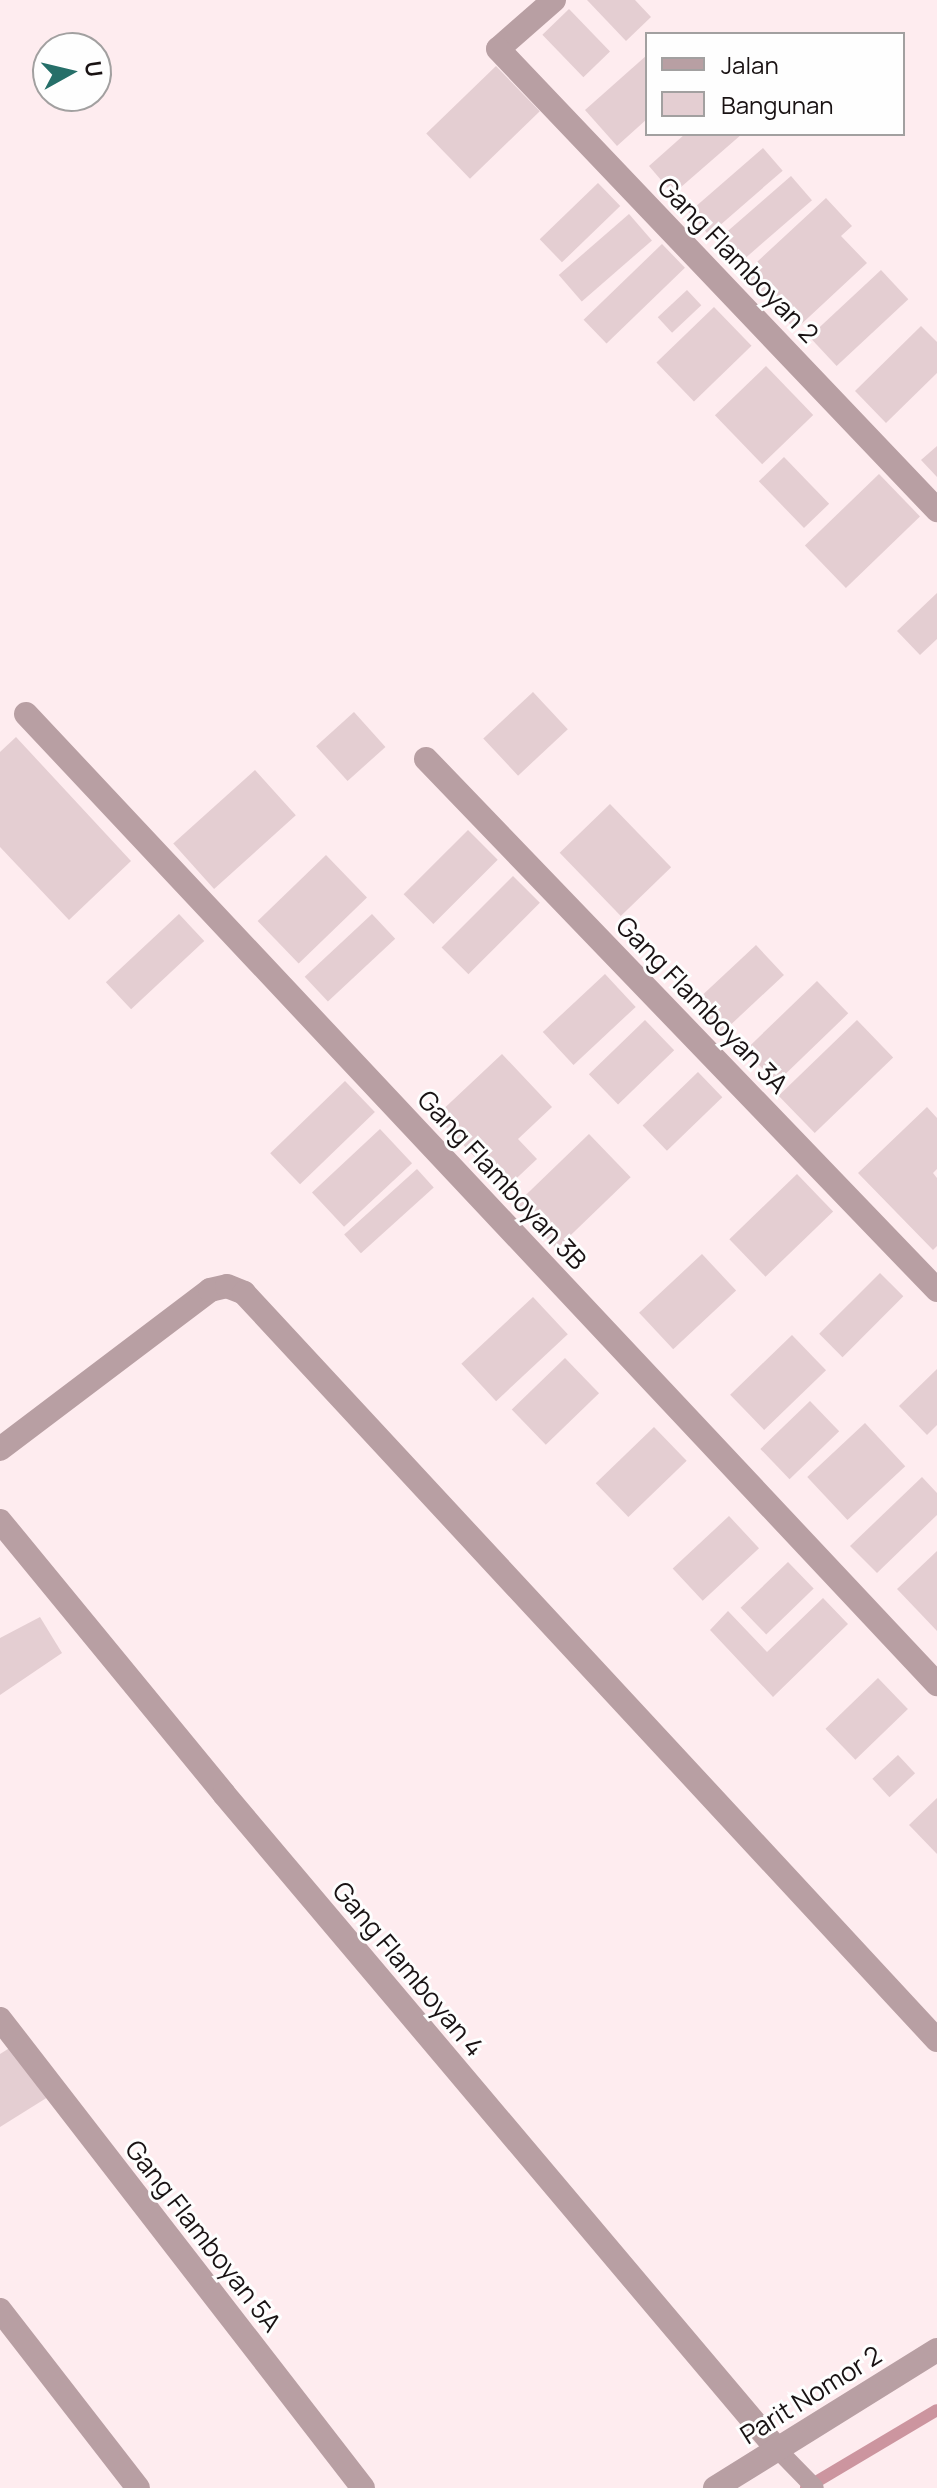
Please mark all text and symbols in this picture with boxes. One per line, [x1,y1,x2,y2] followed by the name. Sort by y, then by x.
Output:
[32,32,112,112] north arrow
[645,32,905,136] legend
[721,48,779,81] text: Jalan
[78,59,110,79] text: U
[721,88,834,121] text: Bangunan
[651,171,825,349] street label: Gang Flamboyan 2
[610,910,794,1100] street label: Gang Flamboyan 3A
[411,1084,593,1276] street label: Gang Flamboyan 3B
[326,1875,490,2063] street label: Gang Flamboyan 4
[119,2134,287,2338] street label: Gang Flamboyan 5A
[735,2339,887,2451] street label: Parit Nomor 2

